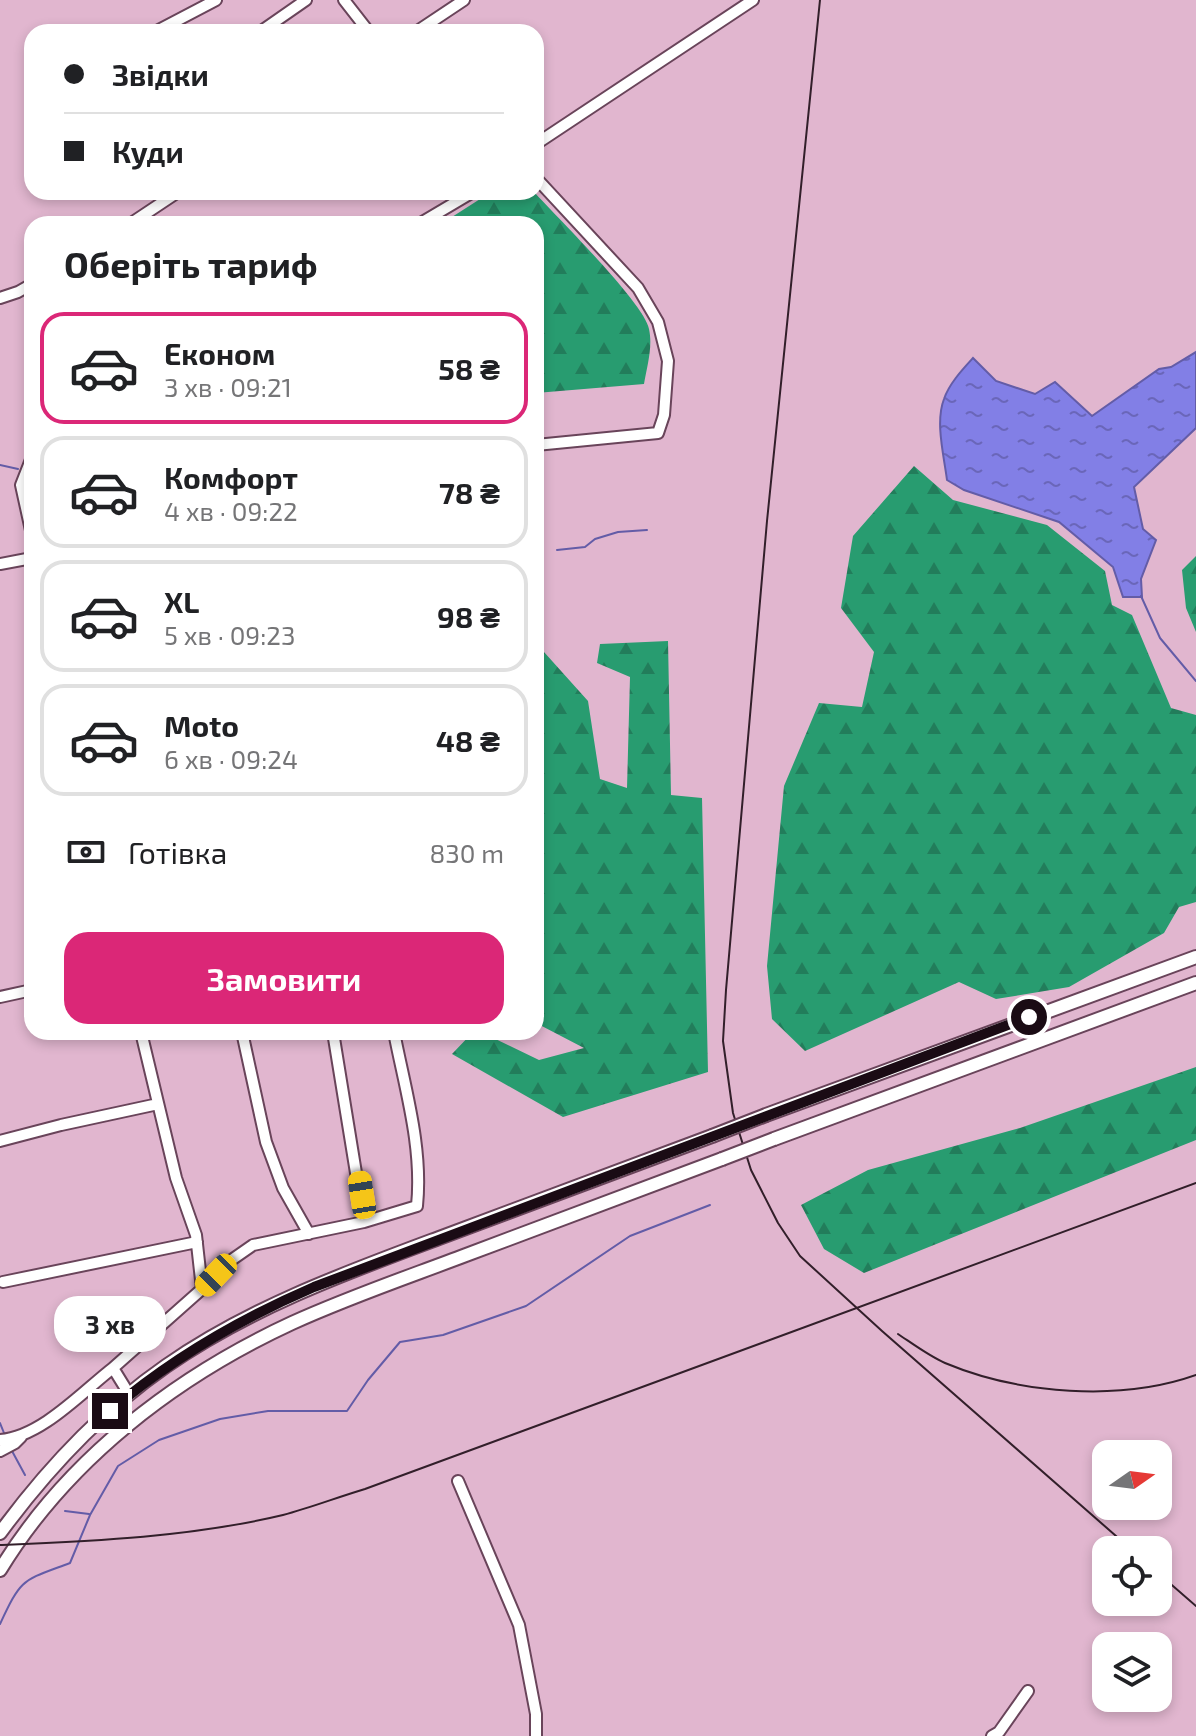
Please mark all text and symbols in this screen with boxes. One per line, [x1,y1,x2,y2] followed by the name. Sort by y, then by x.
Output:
[112,56,209,92] text: Звідки
[112,133,184,169] text: Куди
[64,242,318,285] text: Оберіть тариф
[68,332,140,404] icon: car
[164,335,275,371] text: Економ
[438,350,500,386] text: 58 ₴
[164,371,292,402] text: 3 хв · 09:21
[68,456,140,528] icon: car
[164,459,298,495] text: Комфорт
[439,474,500,510] text: 78 ₴
[164,495,298,526] text: 4 хв · 09:22
[68,580,140,652] icon: car
[164,583,199,619] text: XL
[437,598,500,634] text: 98 ₴
[164,619,295,650] text: 5 хв · 09:23
[68,704,140,776] icon: car
[164,707,239,743] text: Moto
[436,722,500,758] text: 48 ₴
[164,743,298,774] text: 6 хв · 09:24
[64,830,108,874] icon: cash
[128,834,227,870] text: Готівка
[430,837,504,868] text: 830 m
[64,932,504,1024] button: Замовити
[1011,999,1047,1035] route start
[346,1169,378,1221] car
[191,1249,241,1301] car
[54,1295,166,1351] callout: 3 хв
[85,1308,135,1339] text: 3 хв
[92,1393,128,1429] route end
[1092,1440,1172,1520] north arrow
[1092,1440,1172,1712] map controls
[1092,1536,1172,1616] button: locate
[1092,1632,1172,1712] button: layers

